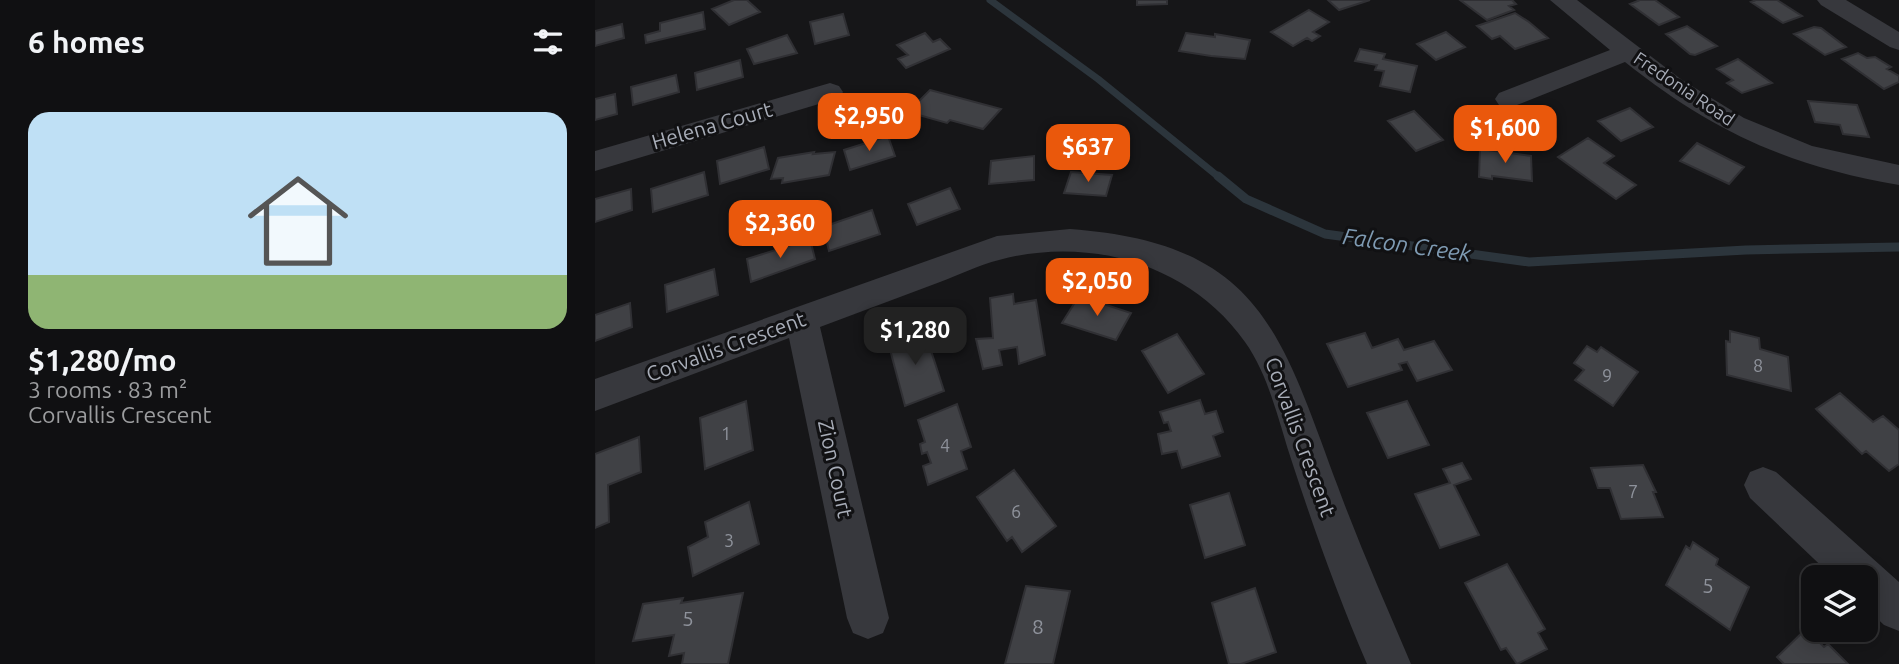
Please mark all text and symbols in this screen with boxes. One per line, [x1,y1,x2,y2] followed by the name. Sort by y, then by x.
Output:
[529,23,567,61] icon: filters
[28,25,145,59] text: 6 homes
[1631,47,1738,129] street label: Fredonia Road
[812,94,926,153] pin: $2,950
[649,96,775,154] street label: Helena Court
[834,103,904,128] text: $2,950
[1448,106,1562,165] pin: $1,600
[1470,115,1540,140] text: $1,600
[1047,124,1129,184] pin: $637
[1062,134,1114,159] text: $637
[235,158,361,284] icon: home
[723,201,837,260] pin: $2,360
[745,210,815,235] text: $2,360
[1341,223,1473,266] water label: Falcon Creek
[1040,258,1154,318] pin: $2,050
[1062,268,1132,293] text: $2,050
[643,306,809,386] street label: Corvallis Crescent
[858,308,972,367] pin: $1,280
[880,317,950,342] text: $1,280
[28,343,177,377] text: $1,280/mo
[1261,354,1341,520] street label: Corvallis Crescent
[1753,355,1763,375] house number: 8
[1602,365,1612,385] house number: 9
[28,377,187,402] text: 3 rooms · 83 m²
[28,402,212,427] text: Corvallis Crescent
[814,418,858,520] street label: Zion Court
[721,423,731,443] house number: 1
[940,435,950,455] house number: 4
[1628,481,1638,501] house number: 7
[1011,501,1021,521] house number: 6
[724,530,734,550] house number: 3
[1801,565,1878,642] map controls
[1801,565,1878,642] button: layers
[1702,573,1714,597] house number: 5
[682,606,694,630] house number: 5
[1032,614,1044,638] house number: 8

